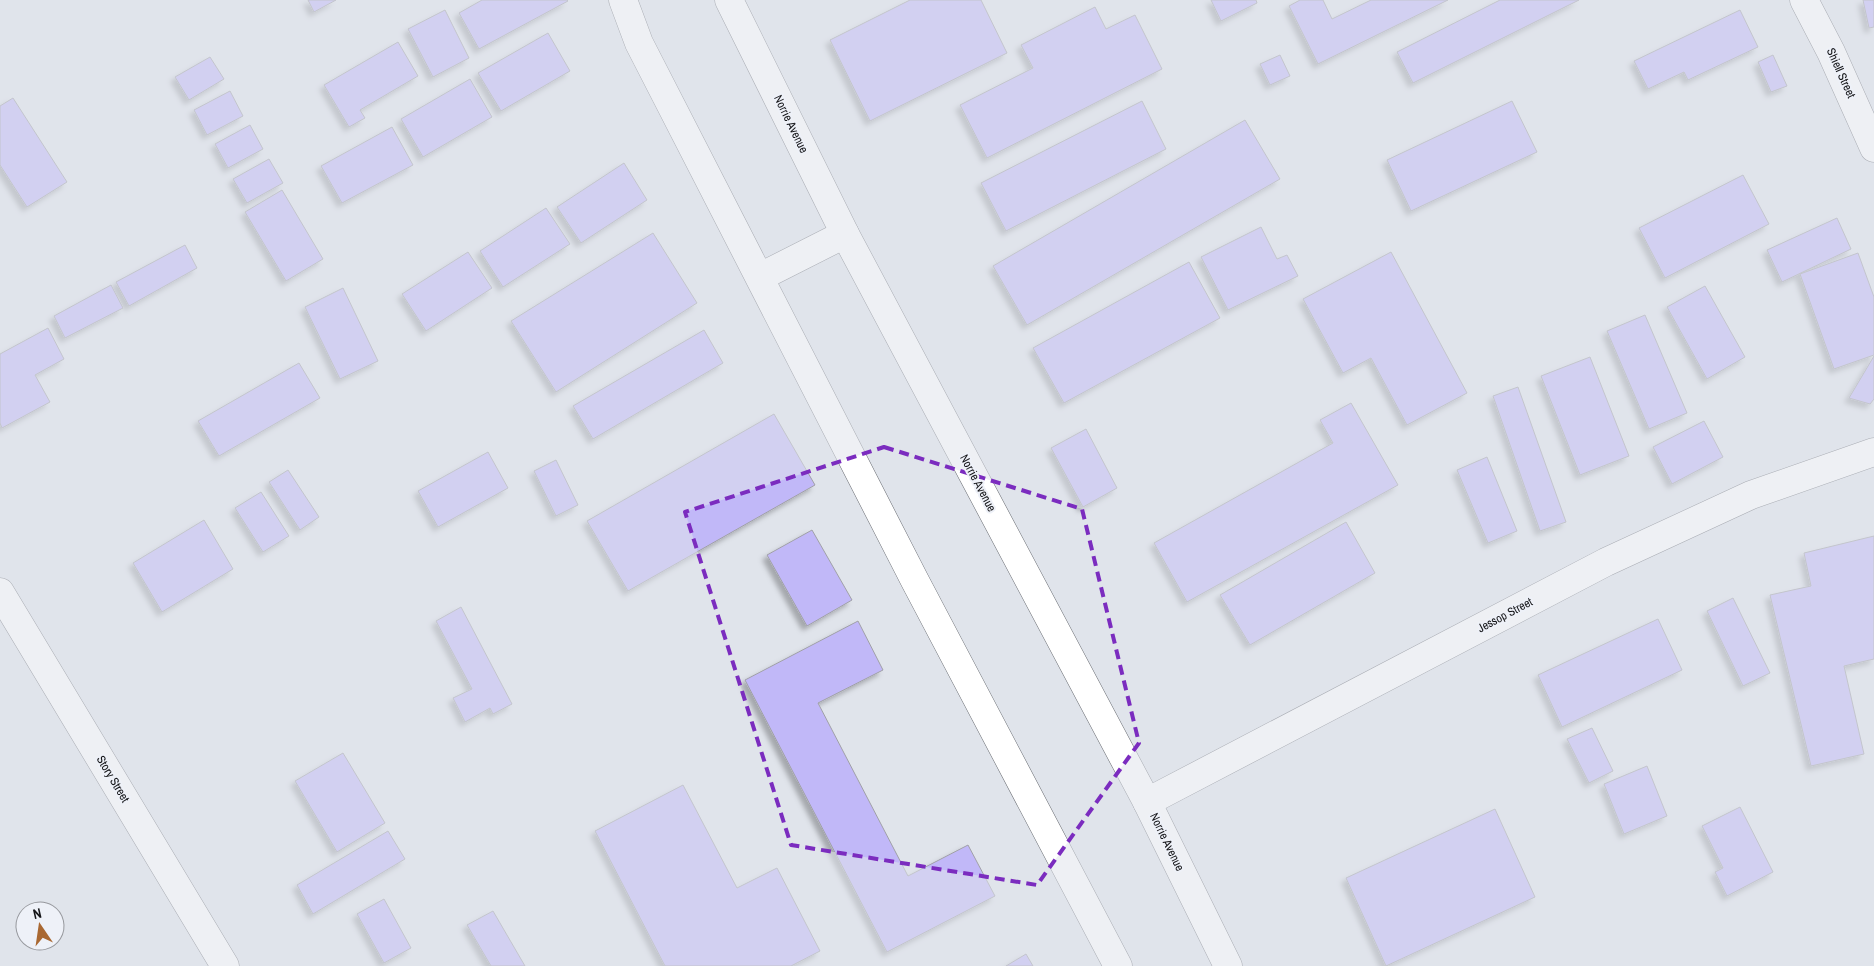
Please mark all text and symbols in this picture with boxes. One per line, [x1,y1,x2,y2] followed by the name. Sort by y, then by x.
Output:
[1823,45,1859,101] street label: Shiell Street
[770,92,812,156] street label: Norrie Avenue
[956,452,1000,514] street label: Norrie Avenue
[1475,594,1536,636] street label: Jessop Street
[93,753,133,806] street label: Story Street
[1146,810,1188,874] street label: Norrie Avenue
[15,901,65,951] north arrow
[31,904,43,923] text: N

